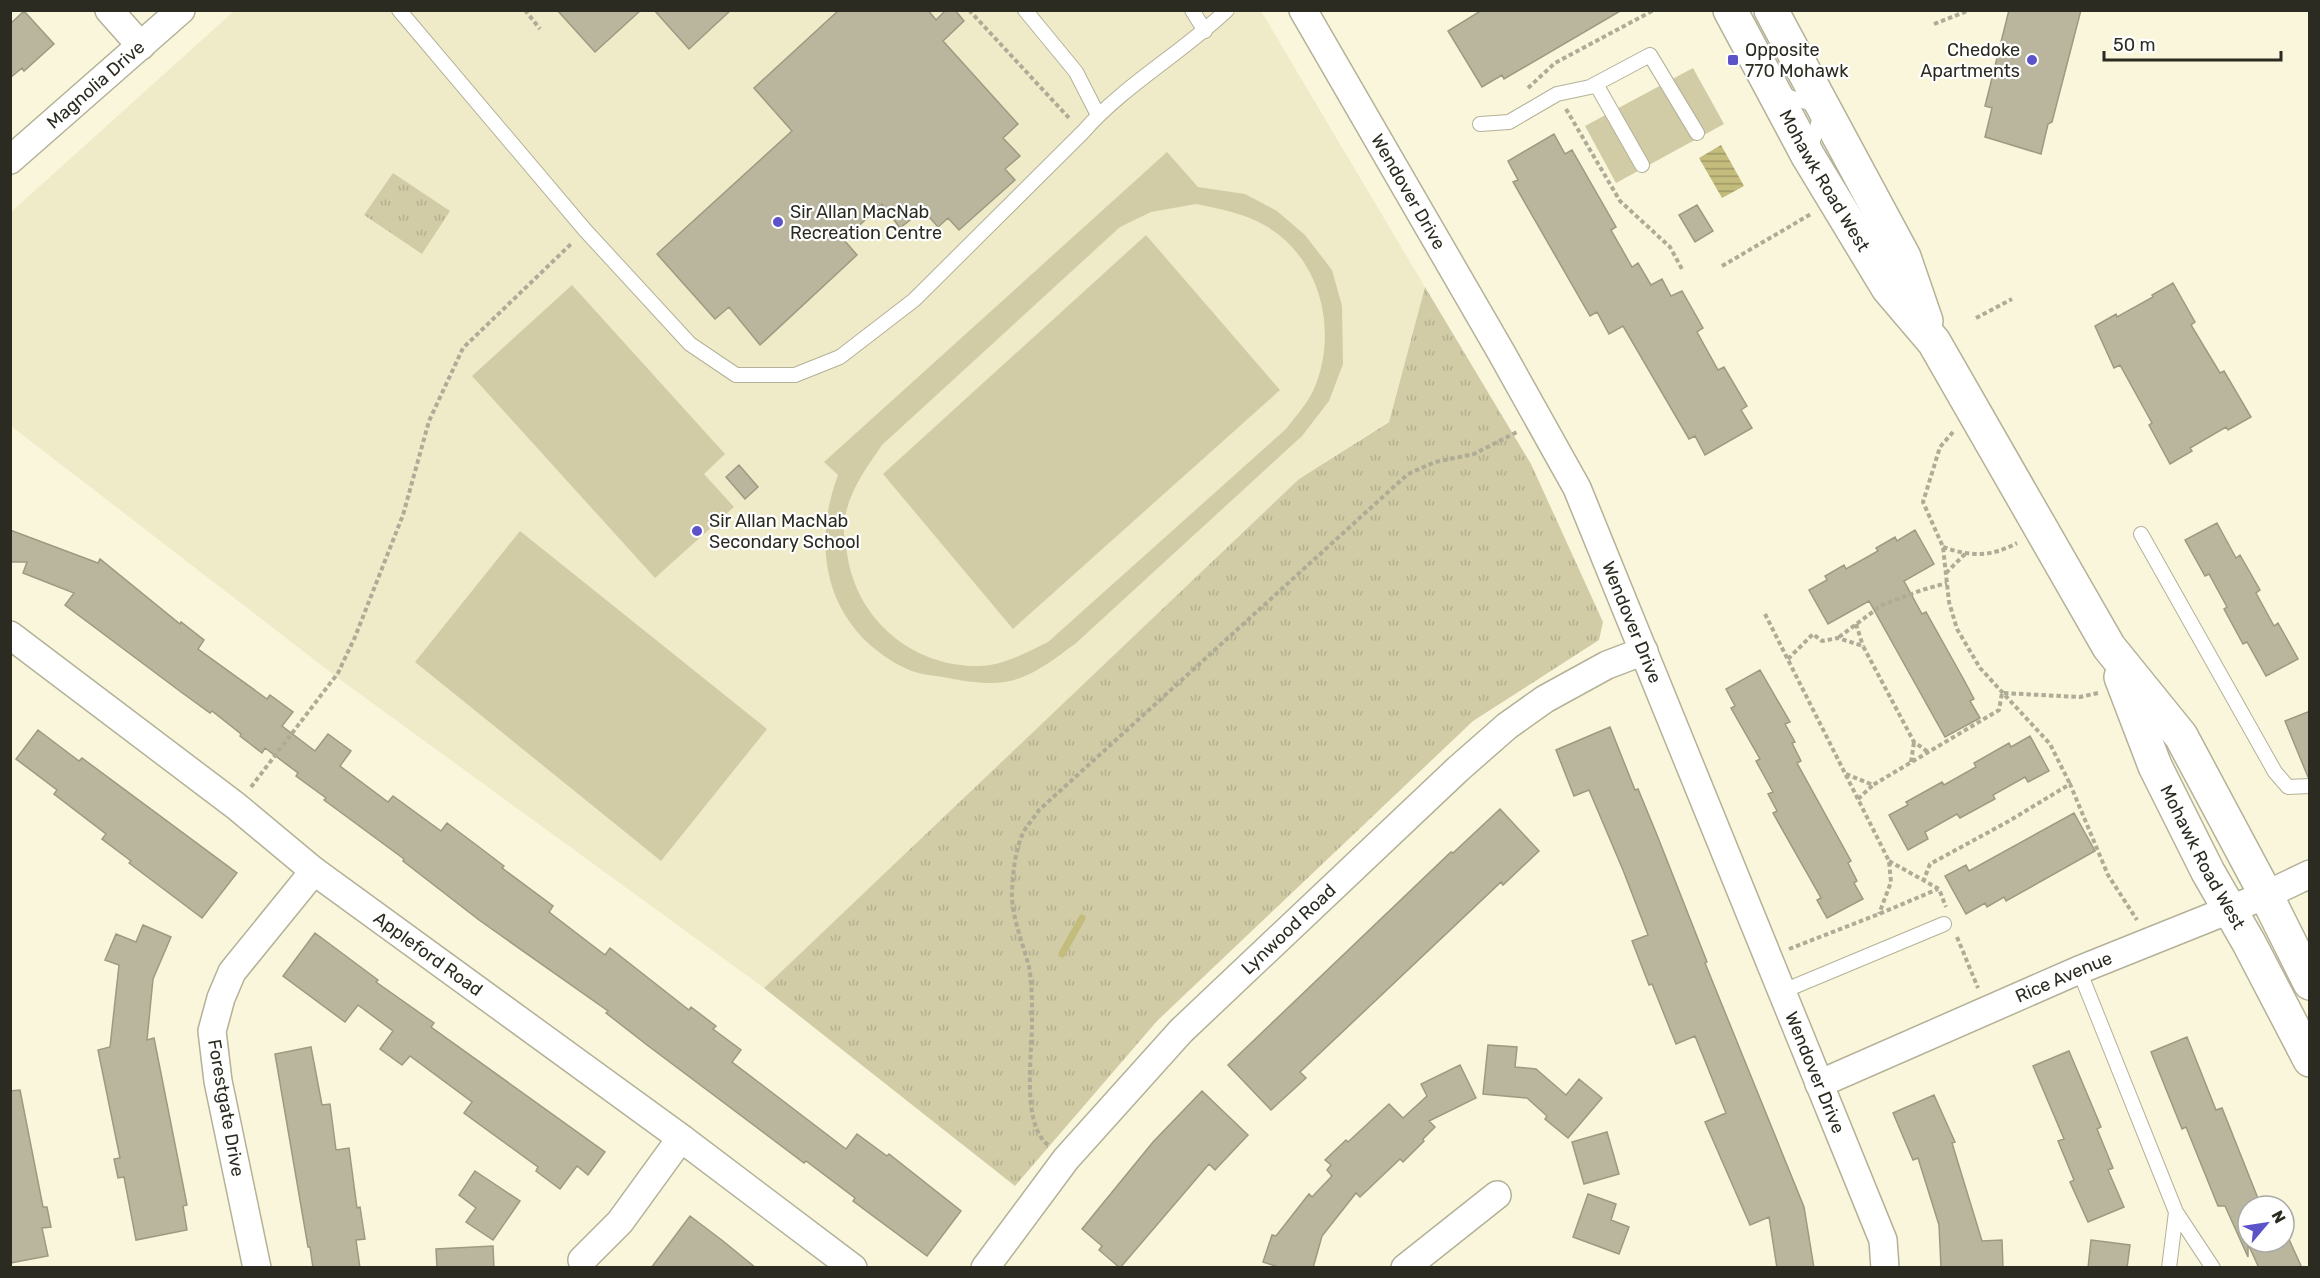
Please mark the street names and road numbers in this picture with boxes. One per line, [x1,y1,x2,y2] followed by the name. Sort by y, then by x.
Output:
[42,36,149,134] street label: Magnolia Drive
[1774,106,1874,256] street label: Mohawk Road West
[1366,130,1450,253] street label: Wendover Drive
[1597,558,1666,687] street label: Wendover Drive
[2155,781,2250,933] street label: Mohawk Road West
[1237,879,1340,979] street label: Lynwood Road
[369,907,487,1001] street label: Appleford Road
[2012,947,2115,1008] street label: Rice Avenue
[1780,1008,1849,1137] street label: Wendover Drive
[203,1038,249,1178] street label: Forestgate Drive

